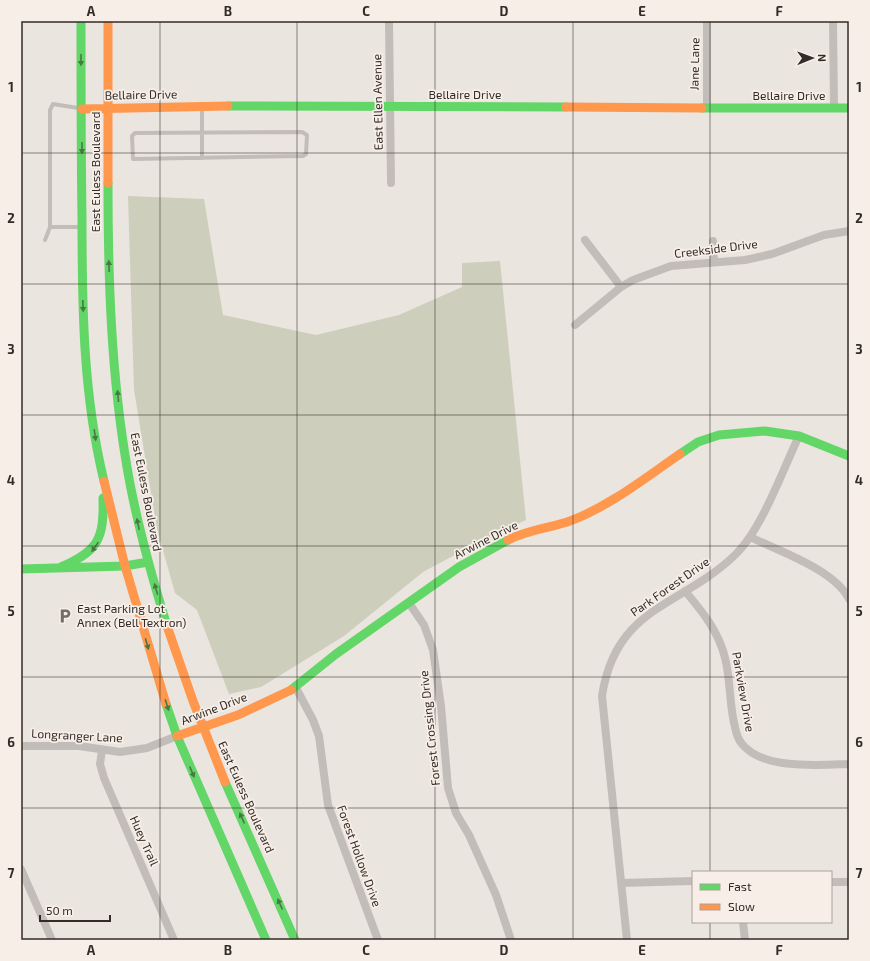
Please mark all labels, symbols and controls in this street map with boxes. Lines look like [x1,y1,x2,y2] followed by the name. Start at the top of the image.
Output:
[87,3,96,19] text: A
[224,3,232,19] text: B
[362,3,370,19] text: C
[500,3,509,19] text: D
[638,3,646,19] text: E
[775,3,783,19] text: F
[687,37,701,91] street label: Jane Lane
[792,38,832,78] north arrow
[78,54,84,67] one-way arrow
[369,54,385,150] street label: East Ellen Avenue
[816,54,829,62] text: N
[8,79,14,95] text: 1
[856,79,862,95] text: 1
[104,86,178,102] street label: Bellaire Drive
[429,87,501,101] street label: Bellaire Drive
[753,88,825,102] street label: Bellaire Drive
[88,112,102,232] street label: East Euless Boulevard
[79,142,85,155] one-way arrow
[7,210,15,226] text: 2
[855,210,863,226] text: 2
[673,236,758,260] street label: Creekside Drive
[106,259,112,272] one-way arrow
[79,300,86,312] one-way arrow
[7,341,15,357] text: 3
[855,341,863,357] text: 3
[114,390,121,402] one-way arrow
[92,429,98,441] one-way arrow
[129,431,165,552] street label: East Euless Boulevard
[7,472,15,488] text: 4
[855,472,863,488] text: 4
[451,517,520,561] street label: Arwine Drive
[135,518,141,530] one-way arrow
[91,542,99,552] one-way arrow
[627,554,712,619] street label: Park Forest Drive
[153,583,159,595] one-way arrow
[77,601,186,629] place label: East Parking Lot Annex (Bell Textron)
[7,603,15,619] text: 5
[855,603,863,619] text: 5
[56,607,74,625] parking icon: East Parking Lot Annex (Bell Textron)
[144,638,150,650] one-way arrow
[730,651,758,733] street label: Parkview Drive
[416,670,442,786] street label: Forest Crossing Drive
[179,689,249,727] street label: Arwine Drive
[164,699,170,711] one-way arrow
[31,726,123,744] street label: Longranger Lane
[7,734,15,750] text: 6
[855,734,863,750] text: 6
[216,739,278,855] street label: East Euless Boulevard
[190,766,196,778] one-way arrow
[335,803,385,908] street label: Forest Hollow Drive
[128,813,162,868] street label: Huey Trail
[239,813,245,824] one-way arrow
[8,865,15,881] text: 7
[856,865,863,881] text: 7
[692,871,832,923] legend
[728,879,752,893] text: Fast
[40,897,110,923] scale bar
[277,899,283,910] one-way arrow
[728,899,755,913] text: Slow
[46,903,73,917] text: 50 m
[87,942,96,958] text: A
[224,942,232,958] text: B
[362,942,370,958] text: C
[500,942,509,958] text: D
[638,942,646,958] text: E
[775,942,783,958] text: F

